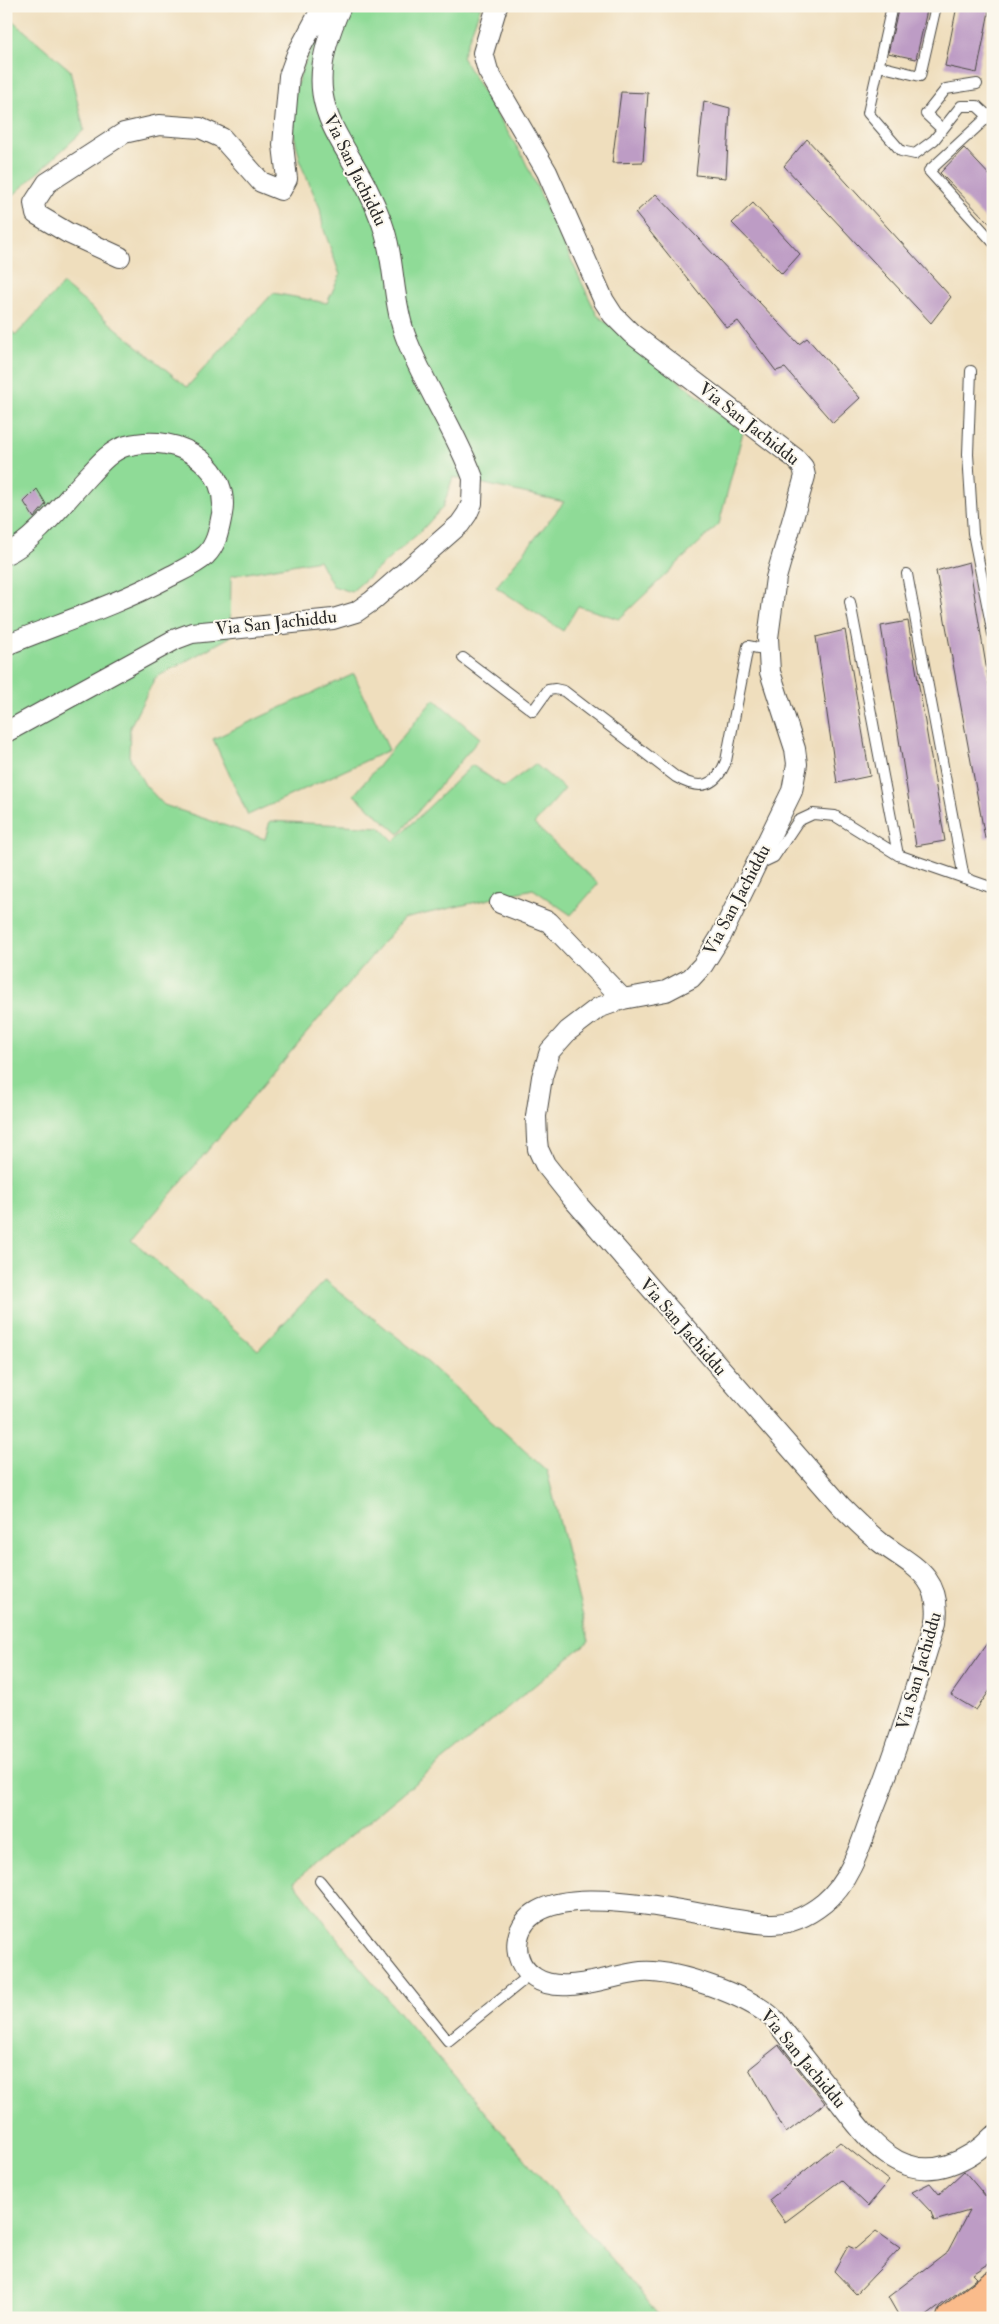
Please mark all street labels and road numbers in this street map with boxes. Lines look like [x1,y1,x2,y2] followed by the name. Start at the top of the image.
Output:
[318,110,392,230] street label: Via San Jachiddu
[694,377,804,471] street label: Via San Jachiddu
[214,605,338,641] street label: Via San Jachiddu
[698,841,776,959] street label: Via San Jachiddu
[634,1273,732,1381] street label: Via San Jachiddu
[891,1609,947,1733] street label: Via San Jachiddu
[755,2005,851,2113] street label: Via San Jachiddu

